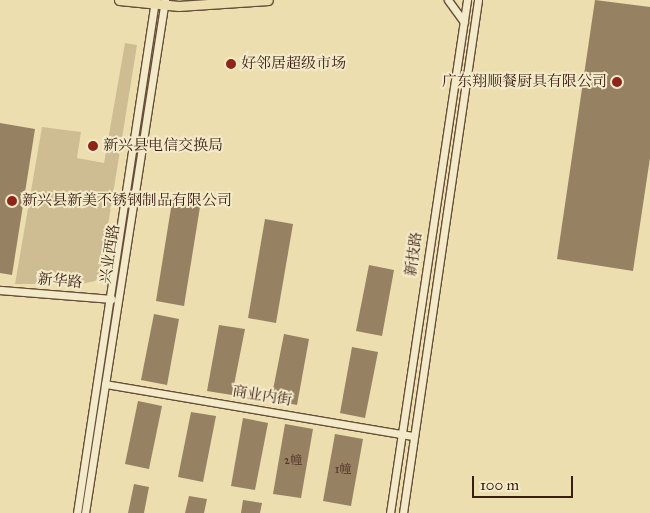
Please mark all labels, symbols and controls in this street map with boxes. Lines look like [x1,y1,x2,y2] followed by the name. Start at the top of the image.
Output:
[241,55,346,73] place label: 好邻居超级市场
[225,58,237,70] marker: 好邻居超级市场
[442,73,607,91] place label: 广东翔顺餐厨具有限公司
[611,76,623,88] marker: 广东翔顺餐厨具有限公司
[103,137,223,155] place label: 新兴县电信交换局
[87,140,99,152] marker: 新兴县电信交换局
[22,192,232,210] place label: 新兴县新美不锈钢制品有限公司
[6,195,18,207] marker: 新兴县新美不锈钢制品有限公司
[96,223,124,285] street label: 兴业西路
[402,230,426,278] street label: 新技路
[37,270,83,292] street label: 新华路
[231,382,293,410] street label: 商业内街
[284,454,302,468] house number: 2幢
[335,463,351,477] house number: 1幢
[475,466,576,498] scale bar
[480,476,519,494] text: 100 m

